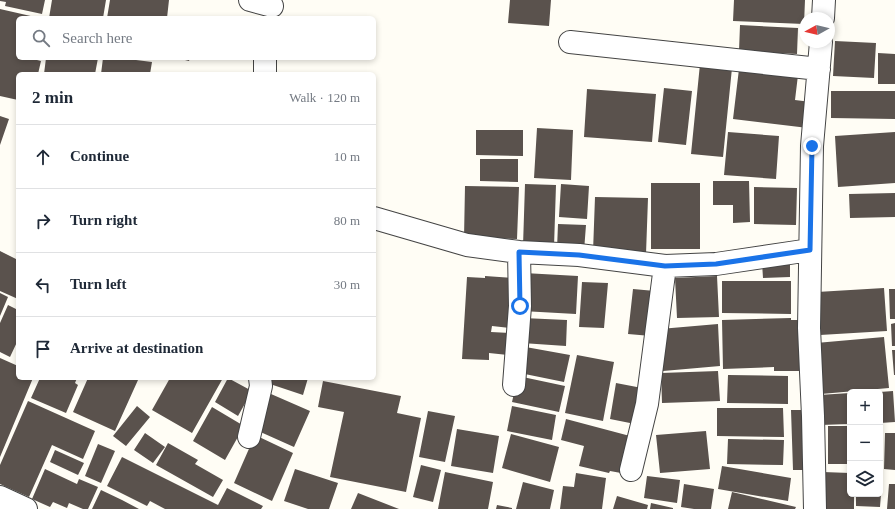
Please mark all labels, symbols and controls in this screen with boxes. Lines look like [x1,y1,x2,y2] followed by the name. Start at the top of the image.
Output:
[799,12,835,48] north arrow
[16,16,376,60] search box
[30,27,52,49] icon: search
[62,30,132,46] text: Search here
[32,88,73,107] text: 2 min
[289,90,360,105] text: Walk · 120 m
[803,137,821,155] route end
[32,146,54,168] icon: ahead
[70,148,129,164] text: Continue
[334,149,360,164] text: 10 m
[32,210,54,232] icon: right
[70,212,137,228] text: Turn right
[334,213,360,228] text: 80 m
[32,274,54,296] icon: left
[70,276,127,292] text: Turn left
[334,277,360,292] text: 30 m
[511,297,529,315] route start
[32,338,54,360] icon: arrive
[70,340,203,356] text: Arrive at destination
[847,389,883,497] map controls
[847,389,883,425] button: +
[847,425,883,461] button: −
[847,461,883,497] button: layers

